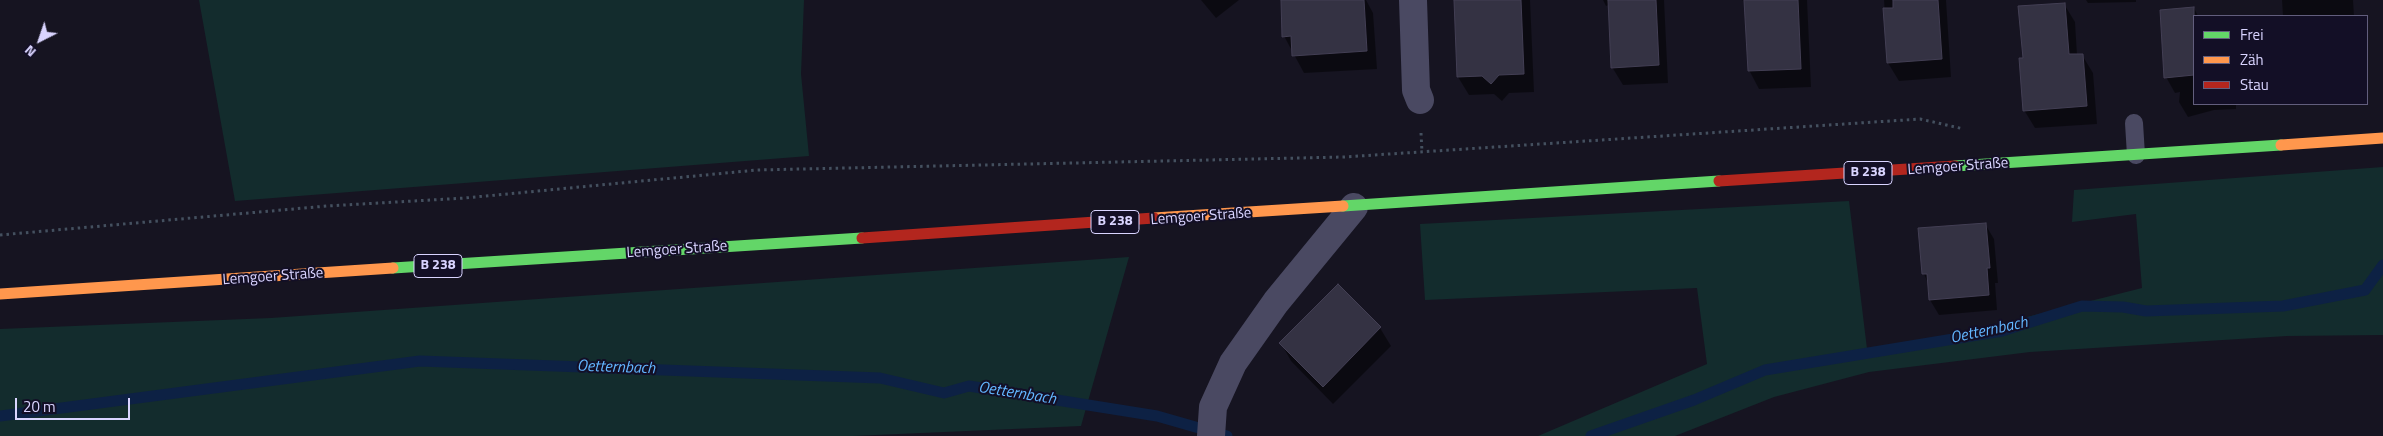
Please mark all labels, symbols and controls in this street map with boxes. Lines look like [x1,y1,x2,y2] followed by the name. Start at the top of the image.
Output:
[15,15,65,65] north arrow
[2193,15,2368,105] legend
[2240,23,2263,46] text: Frei
[19,41,40,63] text: N
[2240,48,2264,71] text: Zäh
[2240,73,2269,96] text: Stau
[1907,154,2009,180] street label: Lemgoer Straße
[1844,162,1892,184] road number: B 238
[1150,204,1252,230] street label: Lemgoer Straße
[1091,210,1139,233] road number: B 238
[626,237,728,263] street label: Lemgoer Straße
[414,255,462,278] road number: B 238
[222,264,324,290] street label: Lemgoer Straße
[1949,313,2029,349] water label: Oetternbach
[576,357,656,379] water label: Oetternbach
[977,378,1057,410] water label: Oetternbach
[18,388,132,420] scale bar
[23,395,56,418] text: 20 m

